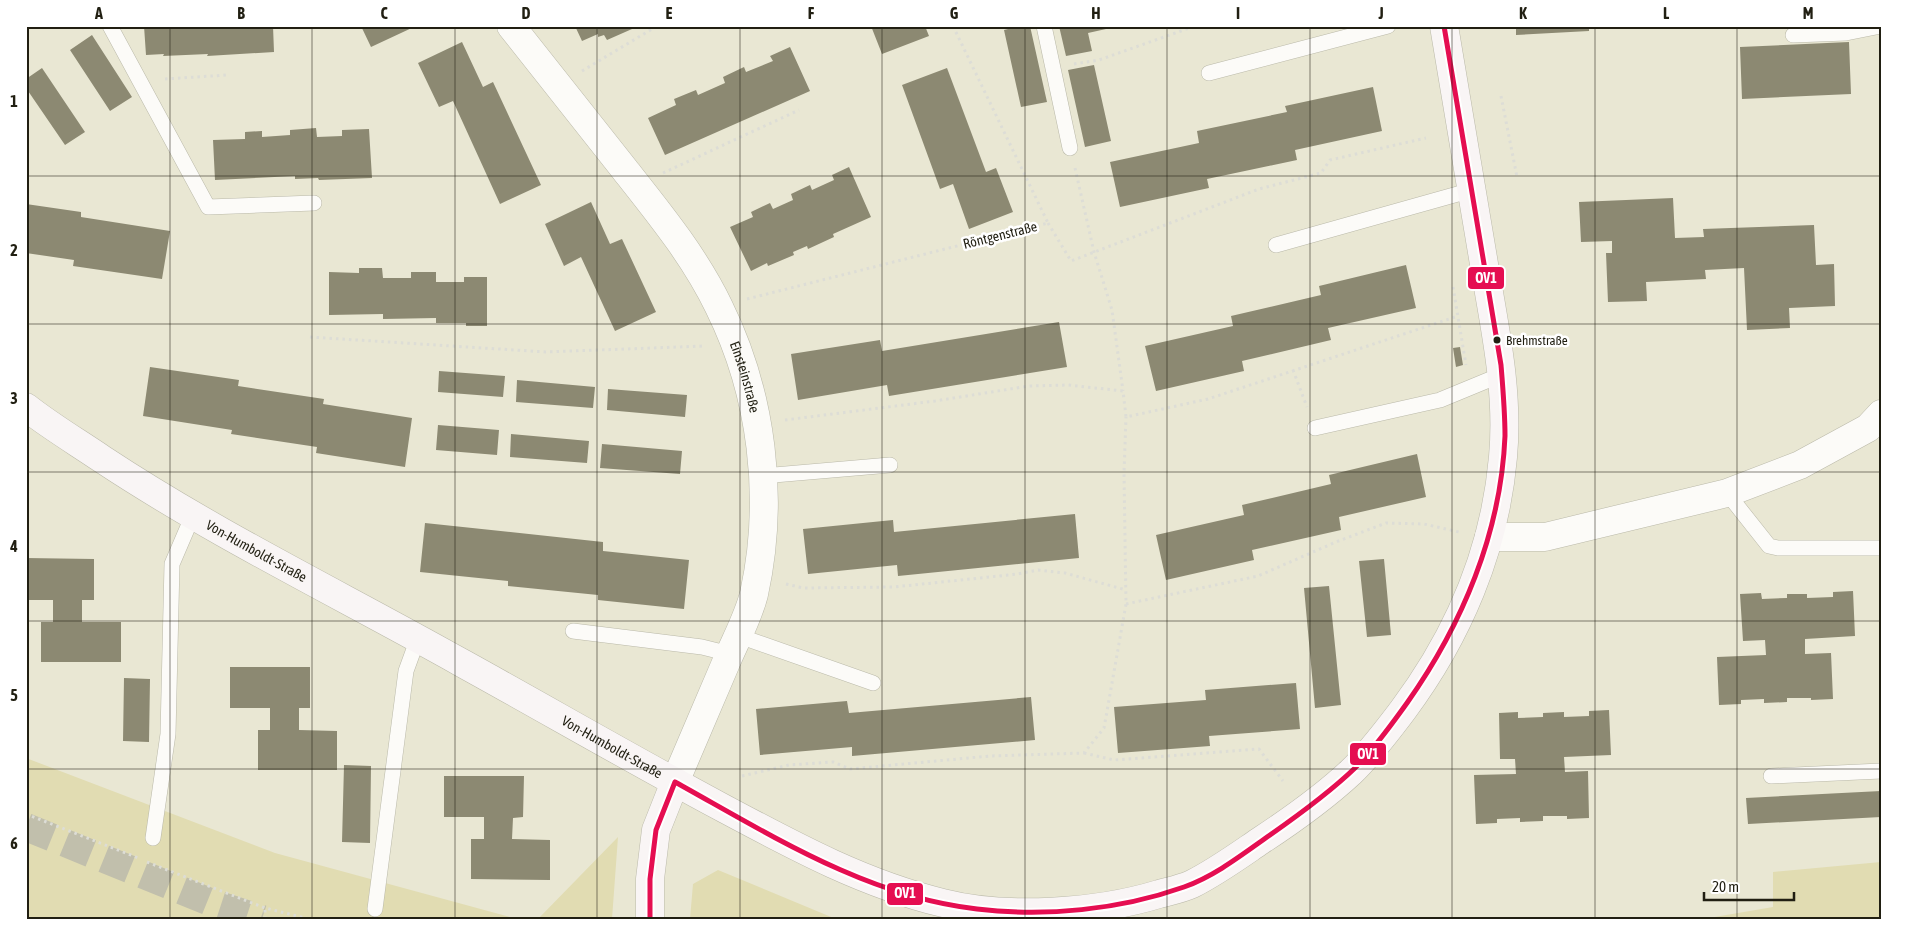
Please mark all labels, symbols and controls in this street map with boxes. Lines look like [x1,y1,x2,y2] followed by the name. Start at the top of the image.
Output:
[94,4,103,22] text: A
[237,4,245,22] text: B
[380,4,388,22] text: C
[522,4,531,22] text: D
[666,4,673,22] text: E
[808,4,815,22] text: F
[950,4,959,22] text: G
[1091,4,1101,22] text: H
[1236,4,1240,22] text: I
[1377,4,1384,22] text: J
[1519,4,1527,22] text: K
[1663,4,1670,22] text: L
[1803,4,1813,22] text: M
[10,92,18,110] text: 1
[961,218,1039,252] street label: Röntgenstraße
[10,241,18,259] text: 2
[1467,266,1505,290] line badge: OV1
[1475,270,1497,286] text: OV1
[1506,333,1568,348] place label: Brehmstraße
[1492,335,1502,345] marker: Brehmstraße
[727,339,763,414] street label: Einsteinstraße
[10,389,18,407] text: 3
[203,517,310,585] street label: Von-Humboldt-Straße
[9,537,18,555] text: 4
[10,686,18,704] text: 5
[559,712,665,781] street label: Von-Humboldt-Straße
[1349,742,1387,766] line badge: OV1
[1357,746,1379,762] text: OV1
[10,834,18,852] text: 6
[1704,870,1794,902] scale bar
[1712,878,1739,895] text: 20 m
[886,882,924,906] line badge: OV1
[894,885,916,901] text: OV1

